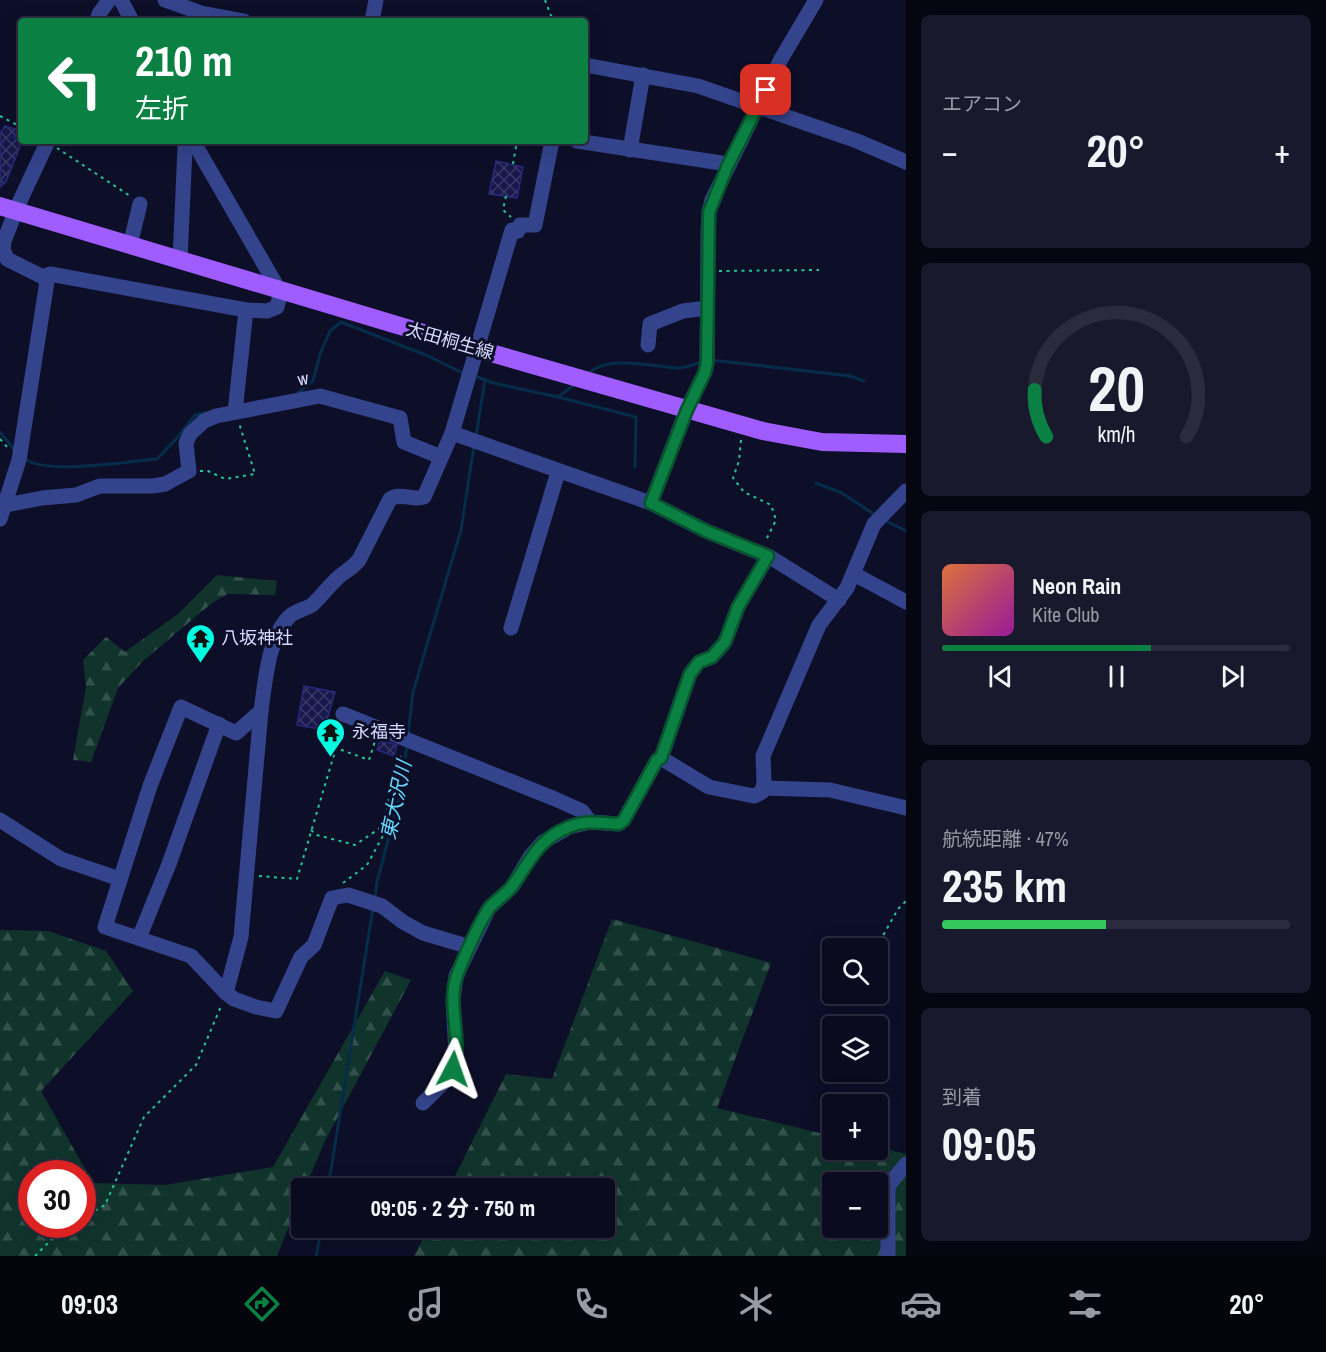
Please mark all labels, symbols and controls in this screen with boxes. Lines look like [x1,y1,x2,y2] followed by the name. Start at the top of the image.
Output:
[135,33,233,89] text: 210 m
[36,42,114,120] icon: left
[740,64,791,115] pin
[749,73,782,106] icon: arrive
[135,90,189,126] text: 左折
[942,90,1022,117] text: エアコン
[1086,120,1146,181] text: 20°
[942,129,958,173] text: −
[1274,129,1290,173] text: +
[403,316,497,365] street label: 太田桐生線
[1088,346,1144,430] text: 20
[295,365,311,392] street label: w
[1097,420,1135,449] text: km/h
[1032,571,1121,601] text: Neon Rain
[1032,601,1099,628] text: Kite Club
[184,622,216,664] temple icon: 八坂神社
[221,625,293,650] place label: 八坂神社
[984,660,1017,693] icon: previous
[1100,660,1133,693] icon: pause
[1216,660,1249,693] icon: next
[315,716,347,758] temple icon: 永福寺
[352,719,406,744] place label: 永福寺
[374,756,417,842] water label: 東大沢川
[942,825,1069,852] text: 航続距離 · 47%
[942,855,1067,916] text: 235 km
[822,938,888,1238] map controls
[822,938,888,1004] button: search
[822,1016,888,1082] button: layers
[421,1037,485,1101] position arrow
[942,1083,982,1110] text: 到着
[822,1094,888,1160] button: +
[942,1113,1036,1174] text: 09:05
[18,1160,96,1238] speed limit sign: 30
[822,1172,888,1238] button: −
[371,1193,535,1223] text: 09:05 · 2 分 · 750 m
[241,1283,283,1325] icon: directions
[405,1283,447,1325] icon: music
[570,1283,612,1325] icon: phone
[735,1283,777,1325] icon: climate
[900,1283,942,1325] icon: car
[1064,1283,1106,1325] icon: filters
[61,1286,118,1322] text: 09:03
[1229,1286,1265,1322] text: 20°

